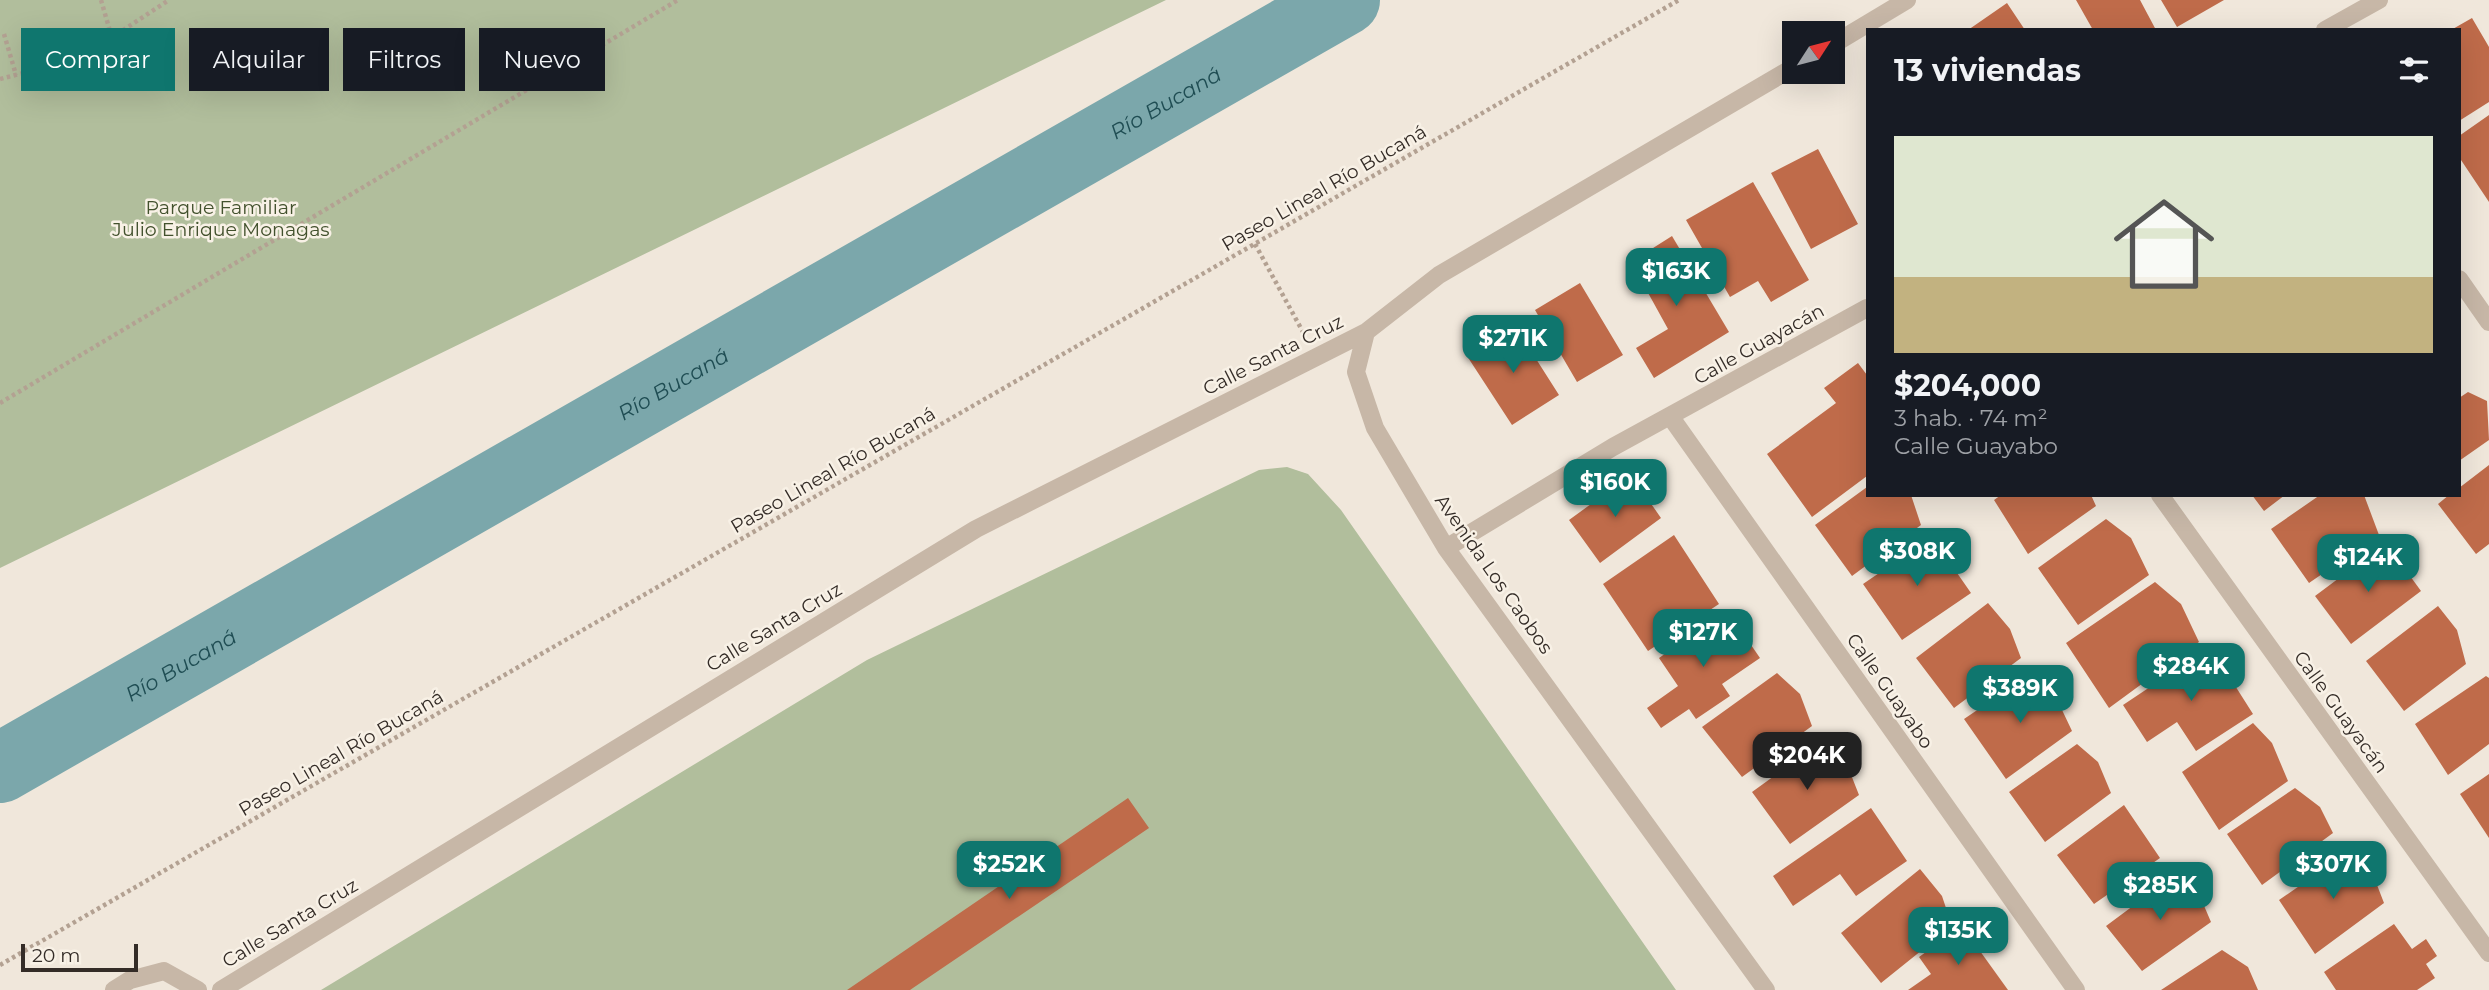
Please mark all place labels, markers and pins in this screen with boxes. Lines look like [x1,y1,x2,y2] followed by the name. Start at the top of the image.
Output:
[1627,248,1725,308] pin: $163K
[1464,316,1562,375] pin: $271K
[1566,460,1664,519] pin: $160K
[1868,528,1966,588] pin: $308K
[2319,534,2417,594] pin: $124K
[1654,610,1752,669] pin: $127K
[2142,644,2240,703] pin: $284K
[1971,666,2069,725] pin: $389K
[1758,732,1856,792] pin: $204K
[960,842,1058,901] pin: $252K
[2284,842,2382,901] pin: $307K
[2111,862,2209,922] pin: $285K
[1909,908,2007,967] pin: $135K

